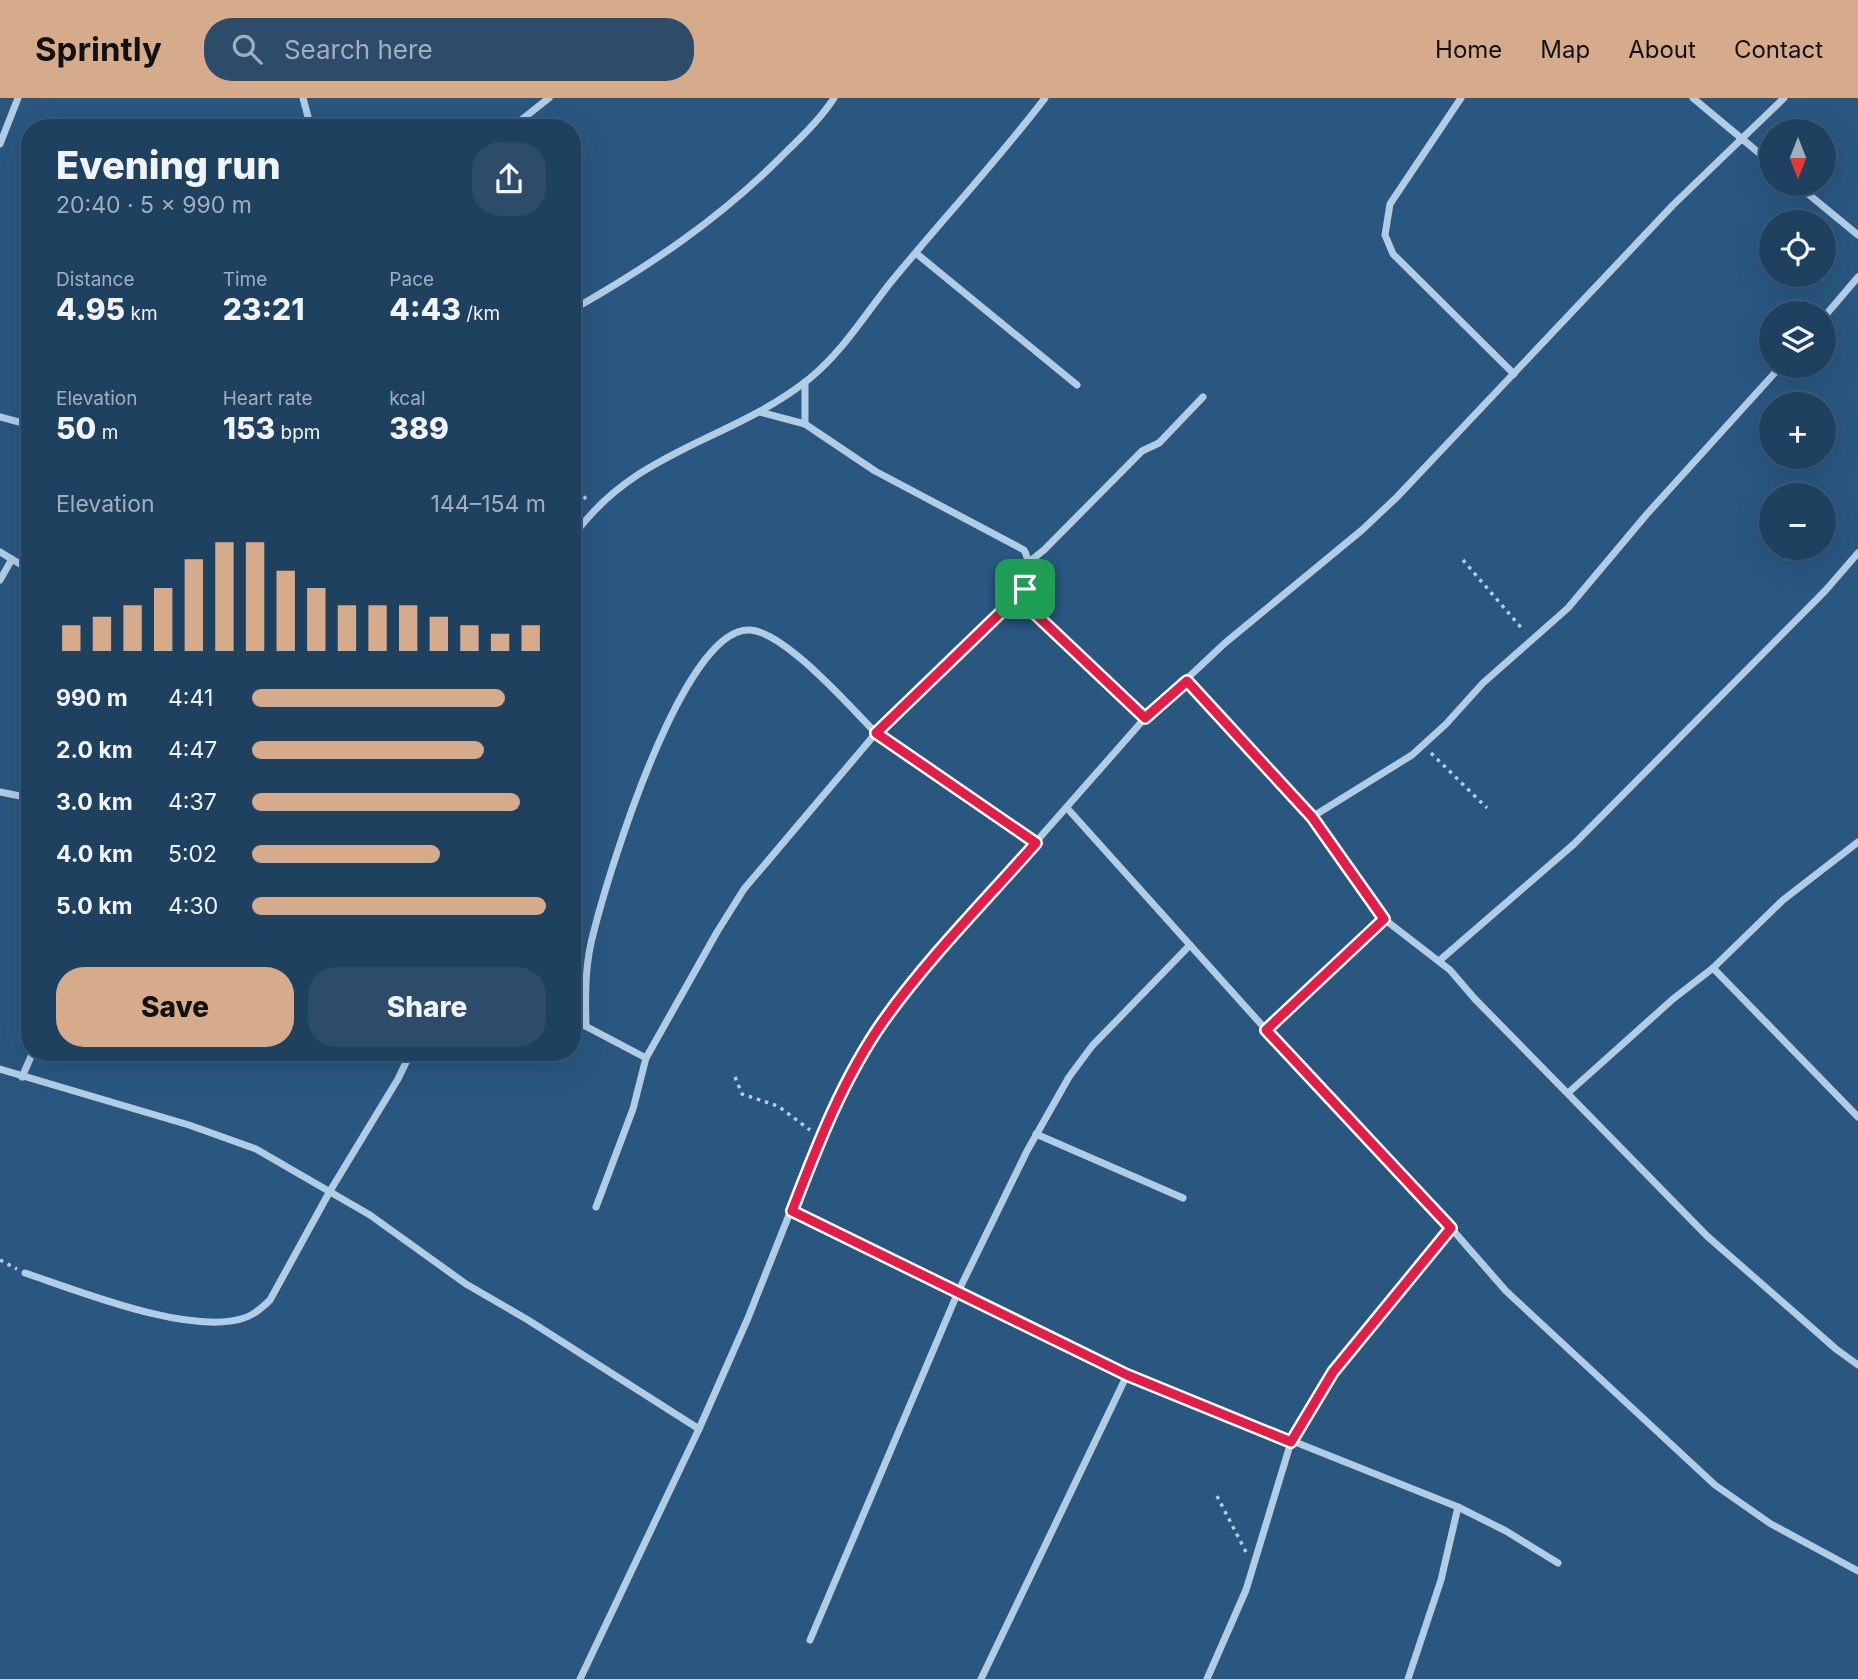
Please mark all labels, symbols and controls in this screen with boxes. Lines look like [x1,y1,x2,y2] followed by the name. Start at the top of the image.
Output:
[204,18,694,81] search box
[35,29,162,69] text: Sprintly
[228,30,266,68] icon: search
[284,34,433,65] text: Search here
[1435,35,1502,64] text: Home
[1540,35,1590,64] text: Map
[1628,35,1696,64] text: About
[1734,35,1823,64] text: Contact
[1759,119,1836,196] north arrow
[1759,119,1836,560] map controls
[56,142,281,188] text: Evening run
[472,142,546,216] button: share
[56,191,252,219] text: 20:40 · 5 × 990 m
[1759,210,1836,287] button: locate
[56,268,134,291] text: Distance
[223,268,267,291] text: Time
[389,268,434,291] text: Pace
[56,291,125,327] text: 4.95
[223,291,304,327] text: 23:21
[389,291,461,327] text: 4:43
[1759,301,1836,378] button: layers
[125,302,158,325] text: km
[461,302,500,325] text: /km
[56,387,137,410] text: Elevation
[223,387,313,410] text: Heart rate
[389,387,426,410] text: kcal
[1759,392,1836,469] button: +
[56,410,96,446] text: 50
[223,410,275,446] text: 153
[389,410,449,446] text: 389
[96,421,118,444] text: m
[275,421,320,444] text: bpm
[1759,483,1836,560] button: −
[56,490,155,518] text: Elevation
[431,490,546,518] text: 144–154 m
[995,559,1055,619] pin
[1006,570,1044,608] icon: arrive
[56,684,128,712] text: 990 m
[168,684,213,712] text: 4:41
[56,736,133,764] text: 2.0 km
[168,736,217,764] text: 4:47
[56,788,133,816] text: 3.0 km
[168,788,217,816] text: 4:37
[56,840,133,868] text: 4.0 km
[168,840,217,868] text: 5:02
[56,892,132,920] text: 5.0 km
[168,892,218,920] text: 4:30
[56,967,294,1047] button: Save
[308,967,546,1047] button: Share

